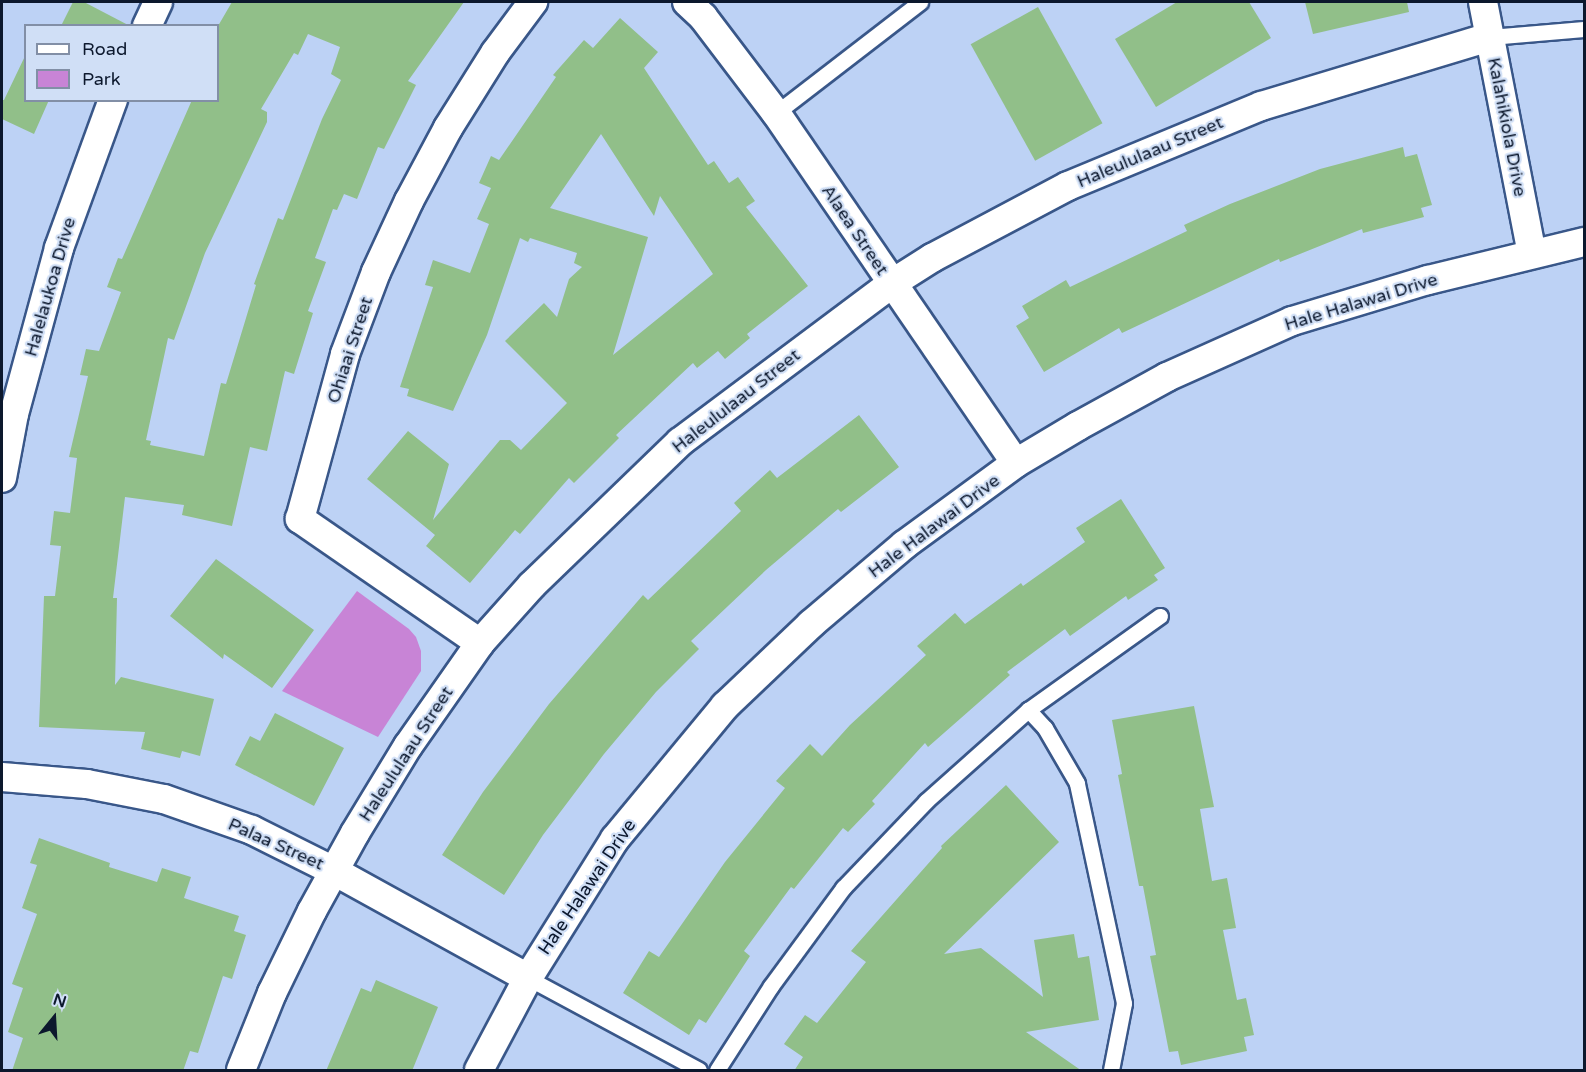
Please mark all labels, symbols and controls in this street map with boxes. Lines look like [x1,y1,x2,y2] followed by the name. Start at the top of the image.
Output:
[24,24,219,102] legend
[82,38,127,60] text: Road
[1483,56,1531,198] street label: Kalahikiola Drive
[82,68,120,90] text: Park
[1074,111,1226,193] street label: Haleululaau Street
[817,181,893,279] street label: Alaea Street
[20,215,80,359] street label: Halelaukoa Drive
[1282,268,1440,336] street label: Hale Halawai Drive
[323,294,377,406] street label: Ohiaai Street
[668,344,804,458] street label: Haleululaau Street
[864,470,1004,582] street label: Hale Halawai Drive
[354,682,458,826] street label: Haleululaau Street
[225,813,327,875] street label: Palaa Street
[534,815,640,959] street label: Hale Halawai Drive
[24,988,84,1048] north arrow
[50,989,69,1012] text: N

